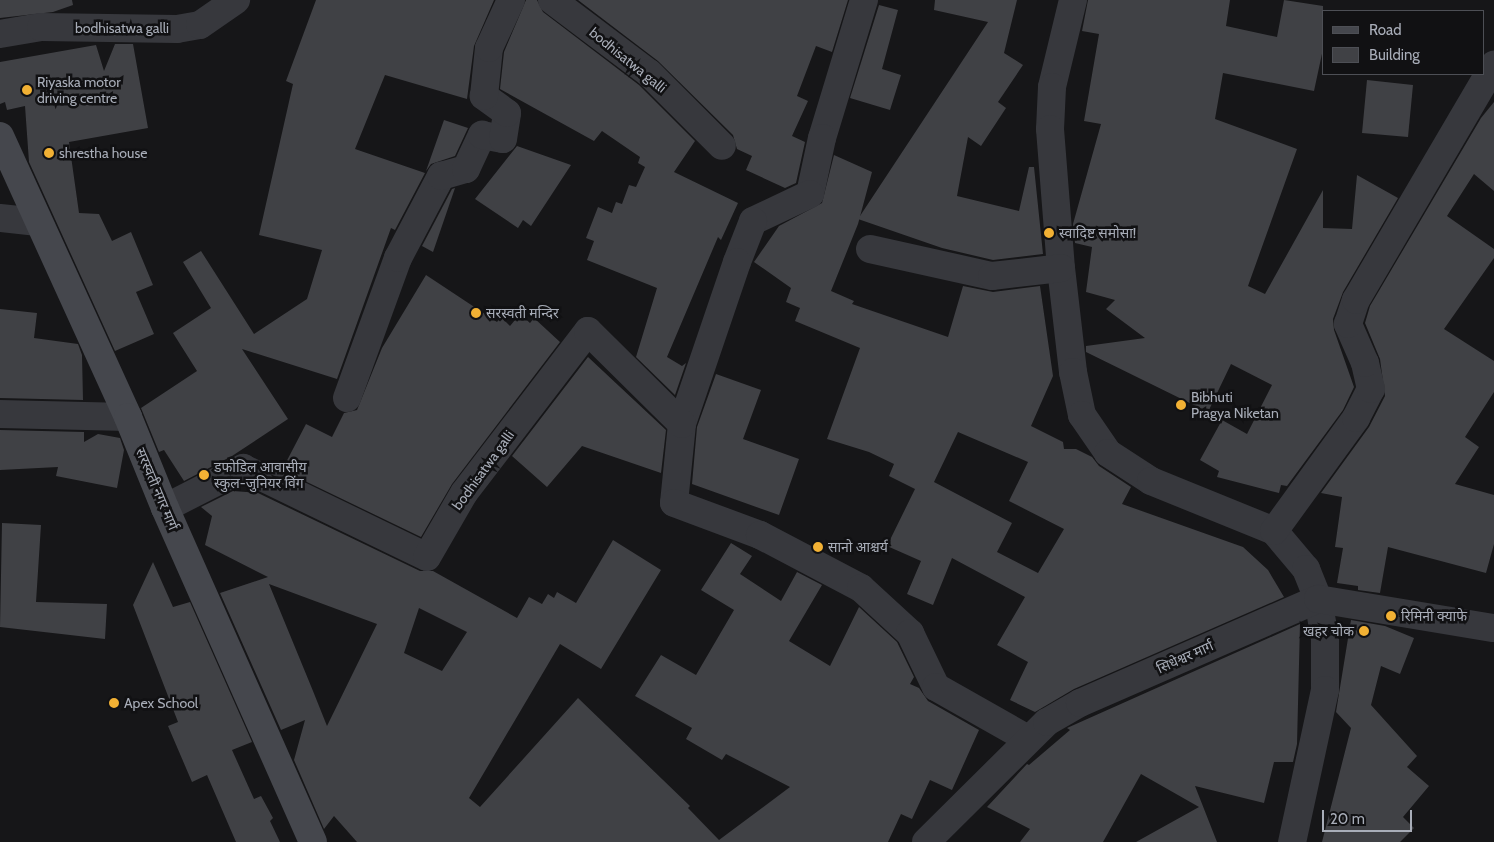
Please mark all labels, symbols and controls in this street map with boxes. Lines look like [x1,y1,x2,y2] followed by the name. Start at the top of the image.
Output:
[1322,10,1484,75] legend
[75,20,169,36] street label: bodhisatwa galli
[1369,21,1402,39] text: Road
[586,24,670,96] street label: bodhisatwa galli
[1369,46,1420,64] text: Building
[37,74,121,106] place label: Riyaska motor driving centre
[21,84,33,96] marker: Riyaska motor driving centre
[59,145,147,161] place label: shrestha house
[43,147,55,159] marker: shrestha house
[1059,225,1136,241] place label: स्वादिष्ट समोसा!
[1043,227,1055,239] marker: स्वादिष्ट समोसा!
[486,305,559,321] place label: सरस्वती मन्दिर
[470,307,482,319] marker: सरस्वती मन्दिर
[1191,389,1279,422] place label: Bibhuti Pragya Niketan
[1175,399,1187,411] marker: Bibhuti Pragya Niketan
[449,427,517,513] street label: bodhisatwa galli
[132,445,182,533] street label: सरस्वती नगर मार्ग
[214,459,307,492] place label: डफोडिल आवासीय स्कुल-जुनियर विंग
[198,469,210,481] marker: डफोडिल आवासीय स्कुल-जुनियर विंग
[828,539,888,555] place label: सानो आश्चर्य
[812,541,824,553] marker: सानो आश्चर्य
[1401,608,1467,624] place label: रिमिनी क्याफे
[1385,610,1397,622] marker: रिमिनी क्याफे
[1303,623,1354,639] place label: खहर चोक
[1358,625,1370,637] marker: खहर चोक
[1154,637,1216,677] street label: सिधेश्वर मार्ग
[124,695,198,711] place label: Apex School
[108,697,120,709] marker: Apex School
[1324,800,1414,832] scale bar
[1330,810,1365,828] text: 20 m

